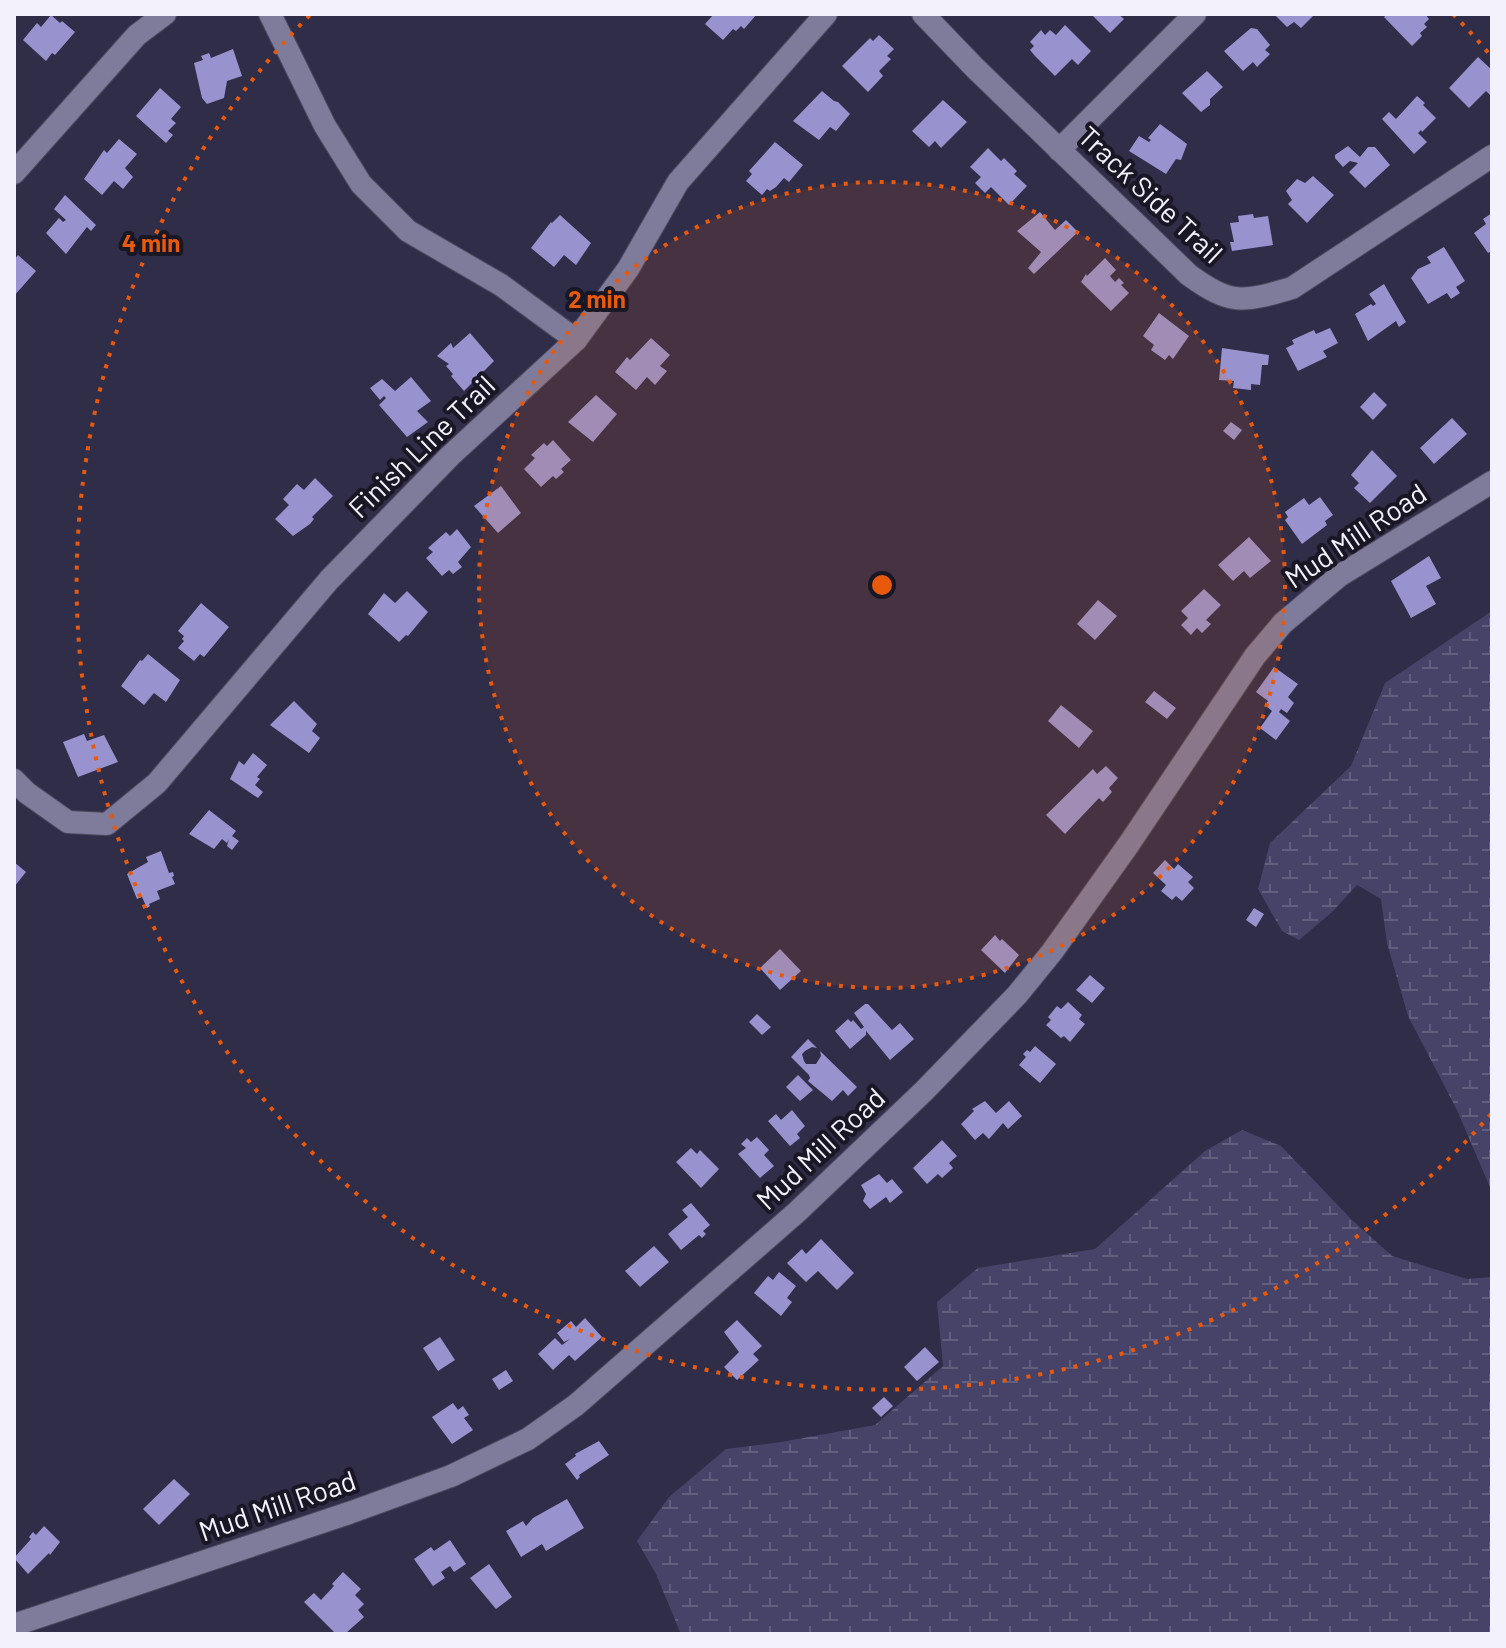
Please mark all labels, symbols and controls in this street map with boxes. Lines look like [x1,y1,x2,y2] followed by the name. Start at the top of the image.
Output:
[1072,119,1230,269] street label: Track Side Trail
[122,228,180,257] text: 4 min
[568,284,626,313] text: 2 min
[341,368,501,524] street label: Finish Line Trail
[1278,475,1432,595] street label: Mud Mill Road
[868,571,896,599] centre of rings
[749,1080,891,1216] street label: Mud Mill Road
[194,1462,360,1548] street label: Mud Mill Road

